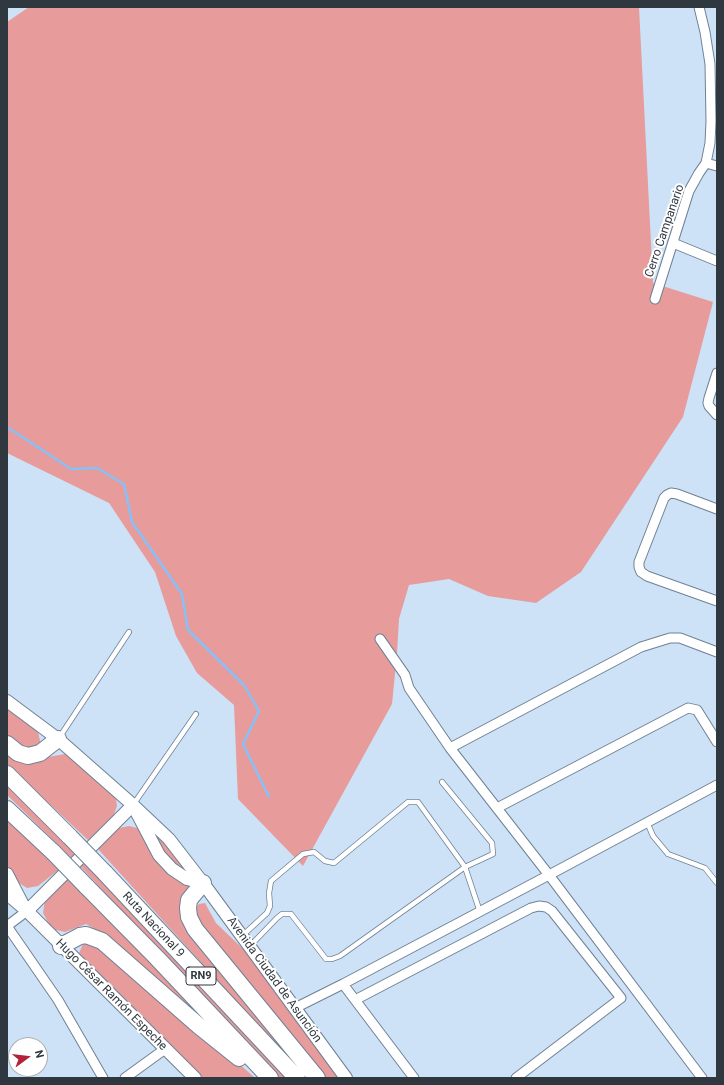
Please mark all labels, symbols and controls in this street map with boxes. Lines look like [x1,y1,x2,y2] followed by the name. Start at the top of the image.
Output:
[642,183,688,279] street label: Cerro Campanario
[119,889,187,961] street label: Ruta Nacional 9
[224,914,324,1046] street label: Avenida Ciudad de Asunción
[52,936,170,1054] street label: Hugo César Ramón Espeche
[186,967,216,985] road number: RN9
[8,1037,48,1077] north arrow
[32,1049,46,1059] text: N

